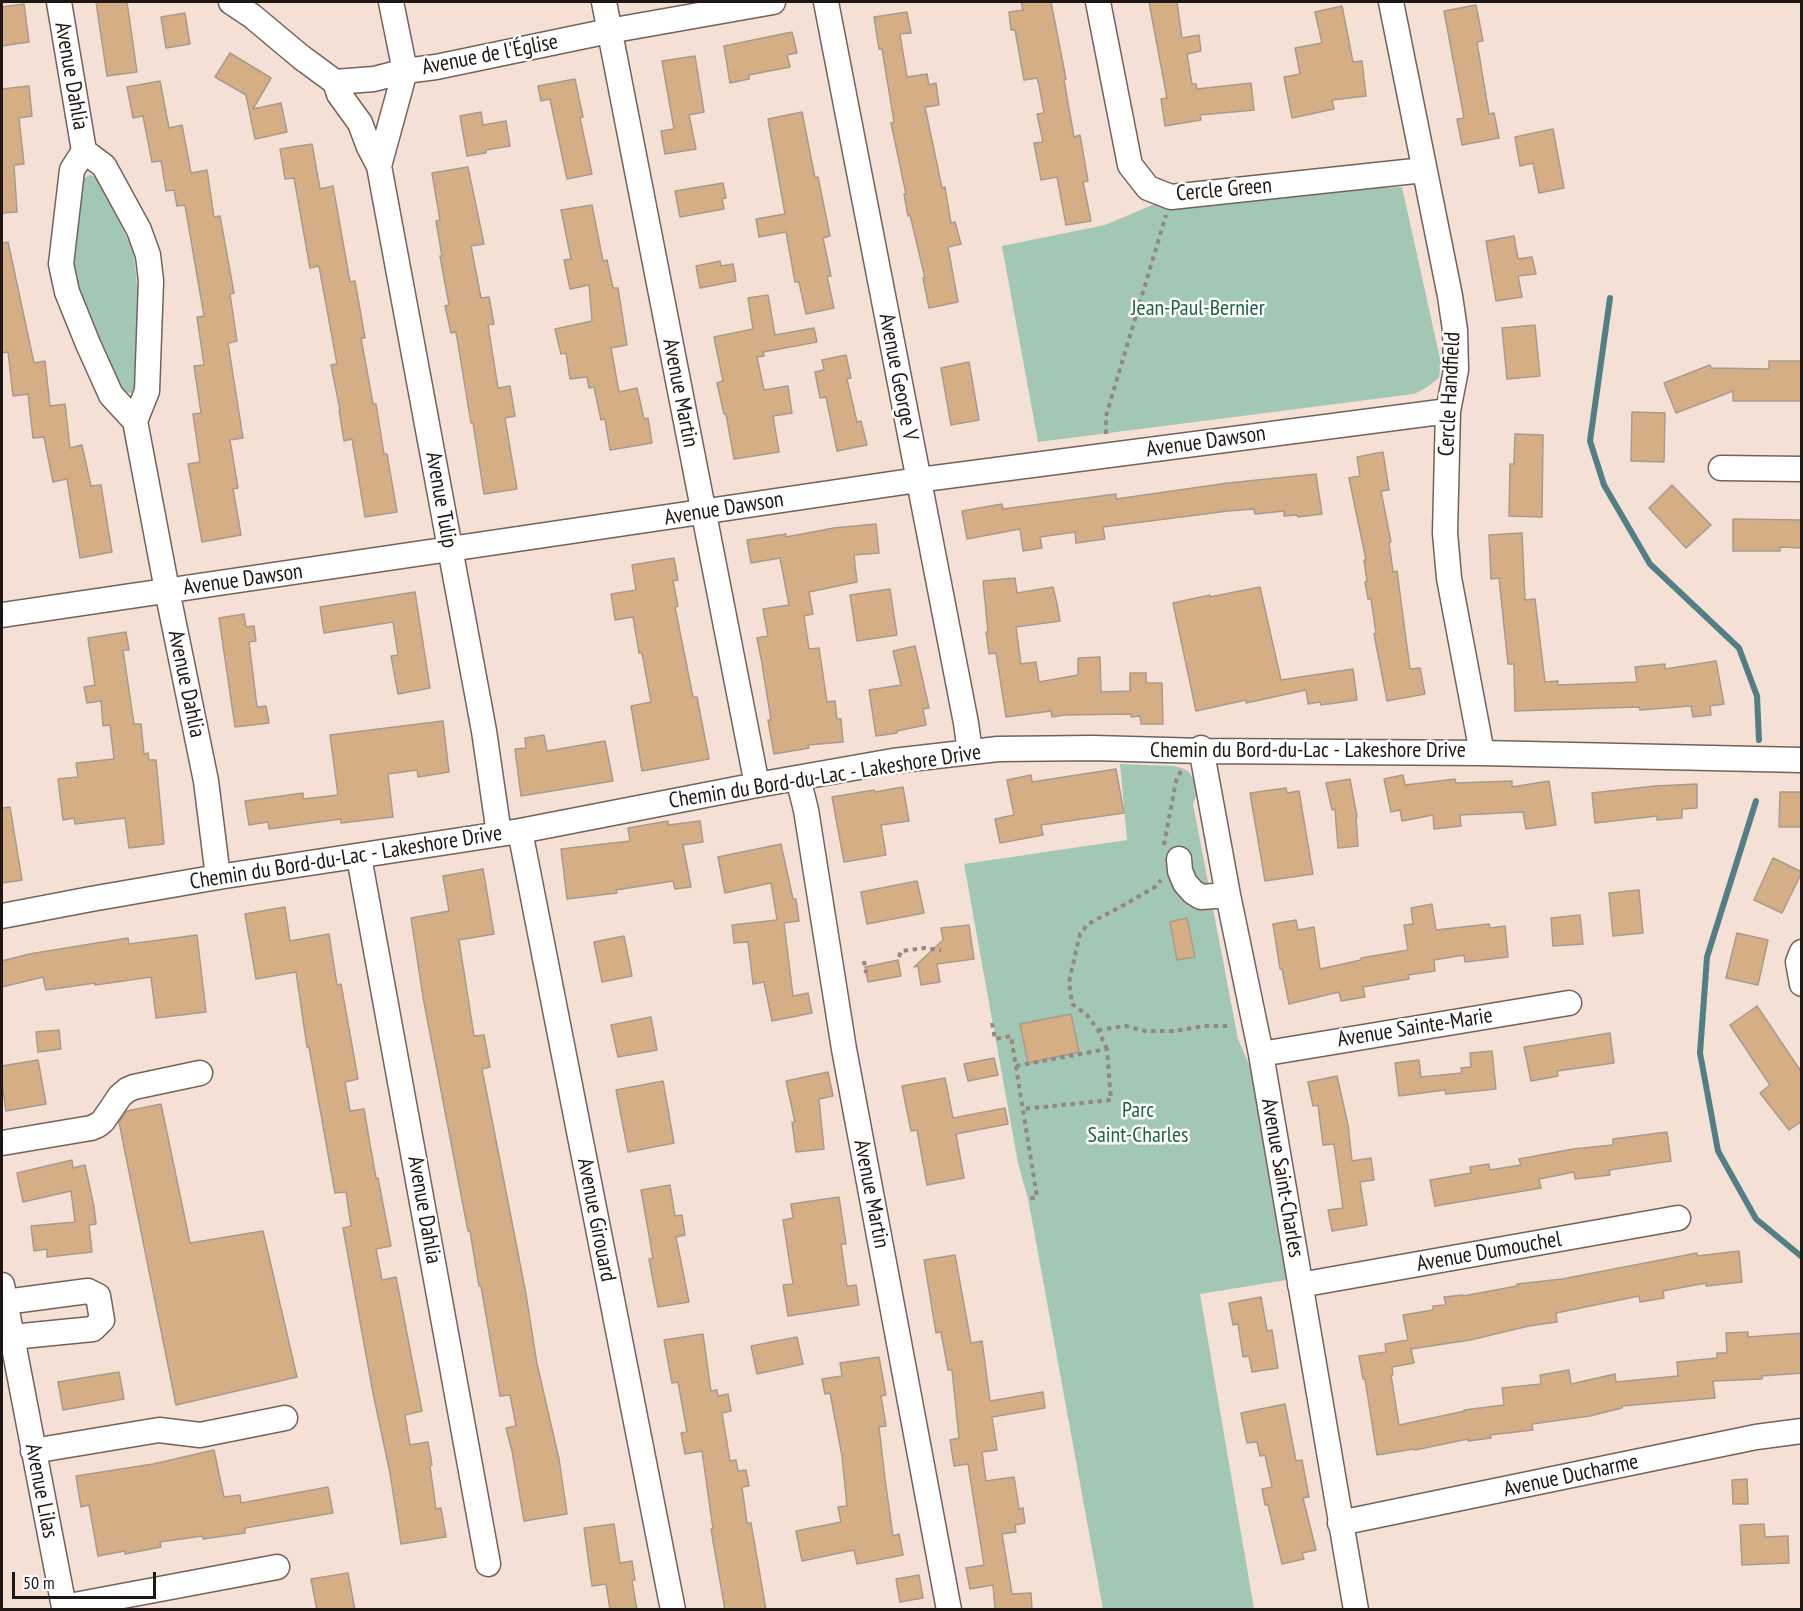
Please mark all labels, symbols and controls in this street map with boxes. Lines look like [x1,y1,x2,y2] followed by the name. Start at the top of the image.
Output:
[49,20,93,132] street label: Avenue Dahlia
[420,29,560,81] street label: Avenue de l'Église
[1175,173,1273,207] street label: Cercle Green
[1131,296,1265,322] park label: Jean-Paul-Bernier
[873,311,923,443] street label: Avenue George V
[1434,331,1466,457] street label: Cercle Handfield
[657,336,703,450] street label: Avenue Martin
[1145,421,1267,463] street label: Avenue Dawson
[420,450,462,550] street label: Avenue Tulip
[663,487,785,531] street label: Avenue Dawson
[182,559,304,601] street label: Avenue Dawson
[162,628,210,740] street label: Avenue Dahlia
[1150,738,1466,764] street label: Chemin du Bord-du-Lac - Lakeshore Drive
[667,739,983,815] street label: Chemin du Bord-du-Lac - Lakeshore Drive
[188,820,504,896] street label: Chemin du Bord-du-Lac - Lakeshore Drive
[1335,1003,1495,1053] street label: Avenue Sainte-Marie
[1255,1096,1309,1260] street label: Avenue Saint-Charles
[1088,1098,1188,1150] park label: Parc Saint-Charles
[848,1137,894,1251] street label: Avenue Martin
[402,1154,446,1266] street label: Avenue Dahlia
[571,1156,621,1284] street label: Avenue Girouard
[1415,1226,1563,1278] street label: Avenue Dumouchel
[19,1442,63,1540] street label: Avenue Lilas
[1501,1449,1641,1503] street label: Avenue Ducharme
[15,1560,159,1598] scale bar
[23,1571,55,1594] text: 50 m

